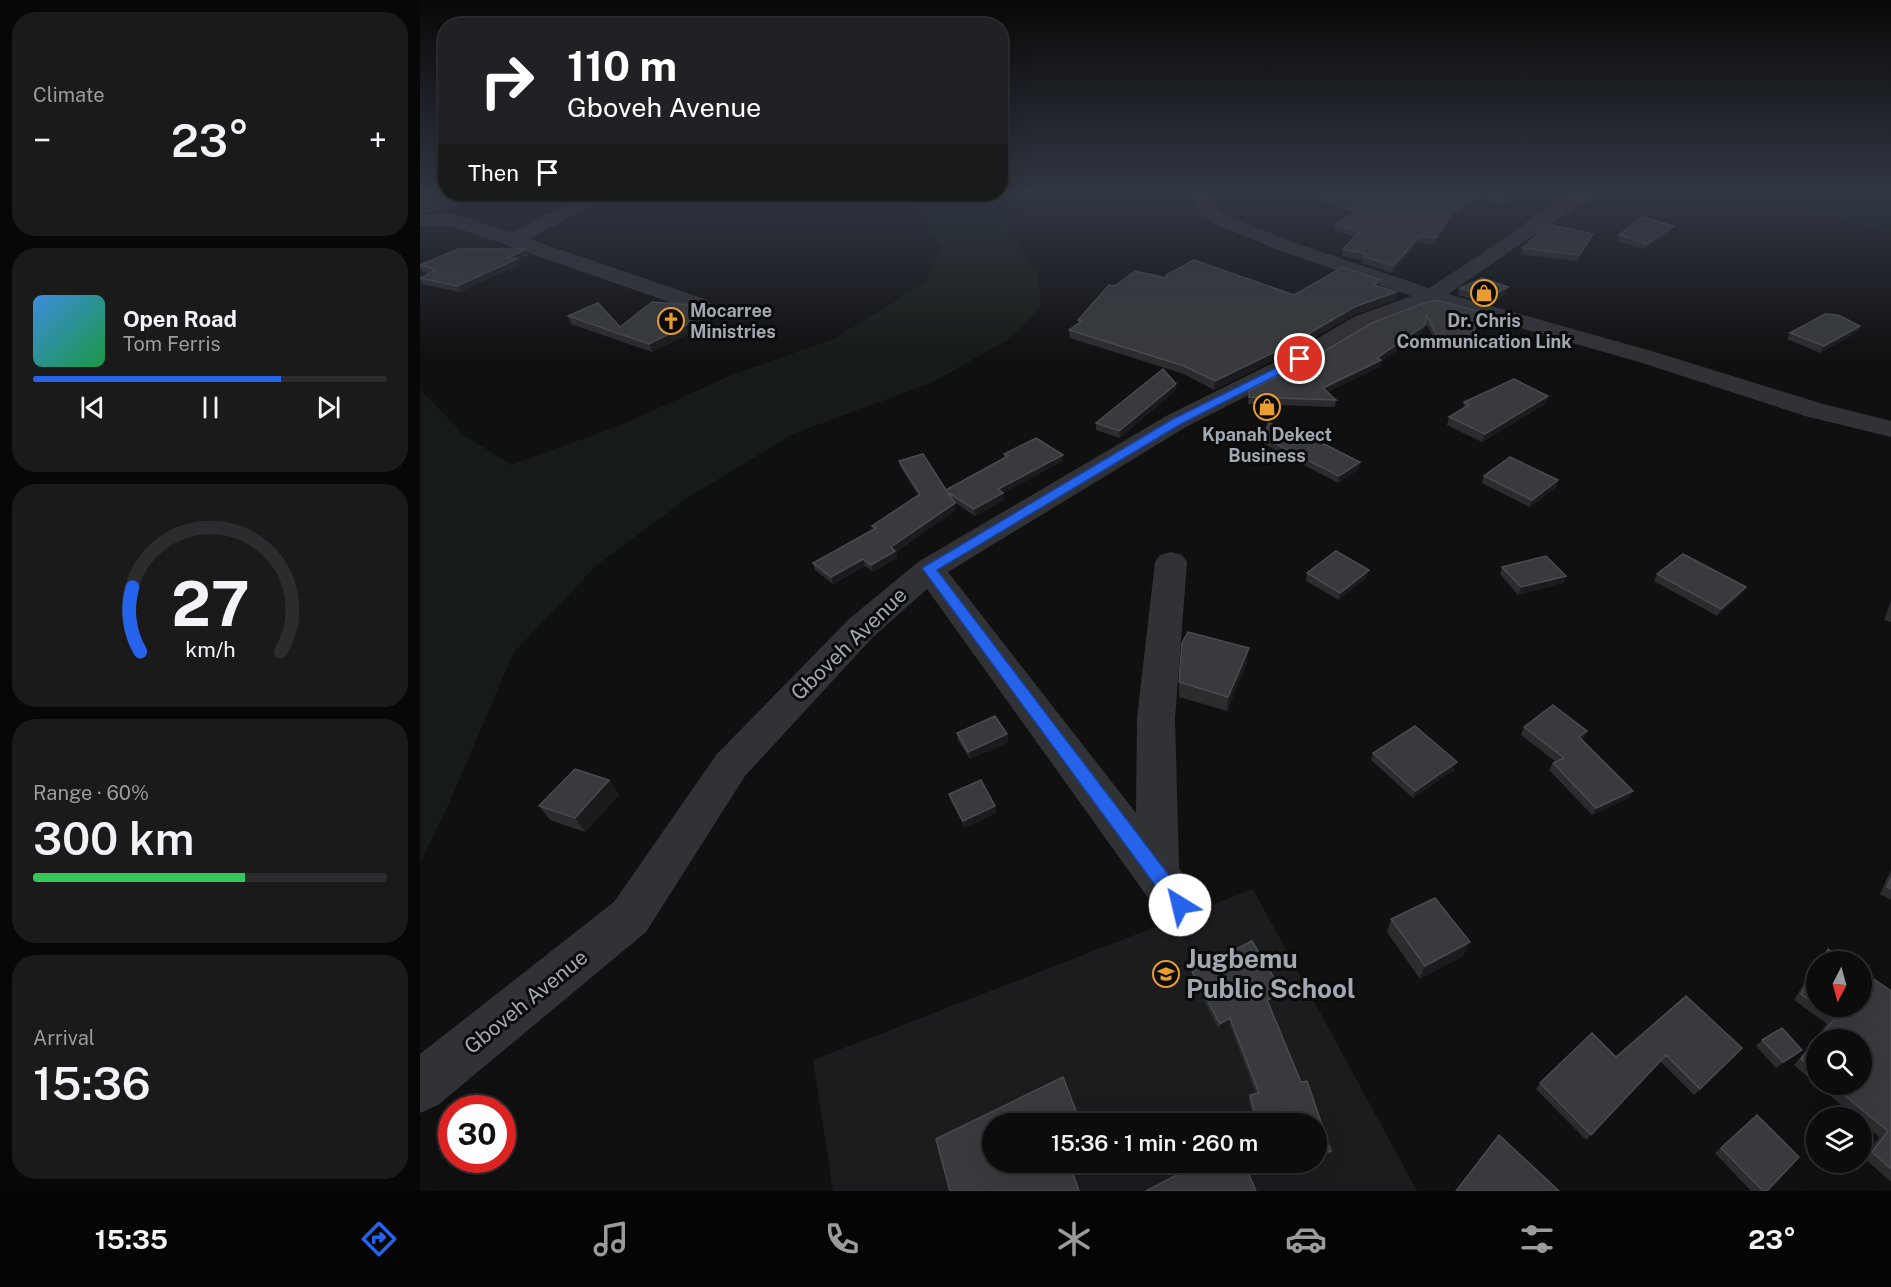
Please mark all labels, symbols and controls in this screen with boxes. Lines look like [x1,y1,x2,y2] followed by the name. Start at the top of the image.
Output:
[567,41,677,90] text: 110 m
[468,42,546,120] icon: right
[33,83,105,107] text: Climate
[567,91,761,123] text: Gboveh Avenue
[171,114,249,167] text: 23°
[33,121,51,159] text: −
[369,121,387,159] text: +
[531,156,564,189] icon: arrive
[468,160,519,186] text: Then
[1469,278,1499,308] shop icon: Dr. Chris Communication Link
[690,300,776,342] place label: Mocarree Ministries
[123,306,237,332] text: Open Road
[656,306,686,336] church icon: Mocarree Ministries
[1396,310,1572,352] place label: Dr. Chris Communication Link
[123,332,221,356] text: Tom Ferris
[1274,333,1325,384] pin
[1283,342,1316,375] icon: arrive
[76,391,109,424] icon: previous
[194,391,227,424] icon: pause
[312,391,345,424] icon: next
[1252,392,1282,422] shop icon: Kpanah Dekect Business
[1202,424,1332,466] place label: Kpanah Dekect Business
[171,568,249,641] text: 27
[786,582,912,705] street label: Gboveh Avenue
[185,638,235,663] text: km/h
[33,781,149,805] text: Range · 60%
[33,812,194,865] text: 300 km
[1148,873,1212,937] position arrow
[1186,943,1356,1004] place label: Jugbemu Public School
[459,944,592,1059] street label: Gboveh Avenue
[1806,951,1872,1017] north arrow
[1806,951,1872,1173] map controls
[1151,959,1181,989] school or university icon: Jugbemu Public School
[33,1026,95,1050] text: Arrival
[1806,1029,1872,1095] button: search
[33,1057,151,1110] text: 15:36
[438,1095,516,1173] speed limit sign: 30
[1806,1107,1872,1173] button: layers
[1051,1130,1258,1156] text: 15:36 · 1 min · 260 m
[358,1218,400,1260] icon: directions
[590,1218,632,1260] icon: music
[821,1218,863,1260] icon: phone
[1053,1218,1095,1260] icon: climate
[1285,1218,1327,1260] icon: car
[1516,1218,1558,1260] icon: filters
[95,1223,168,1255] text: 15:35
[1748,1223,1796,1255] text: 23°

